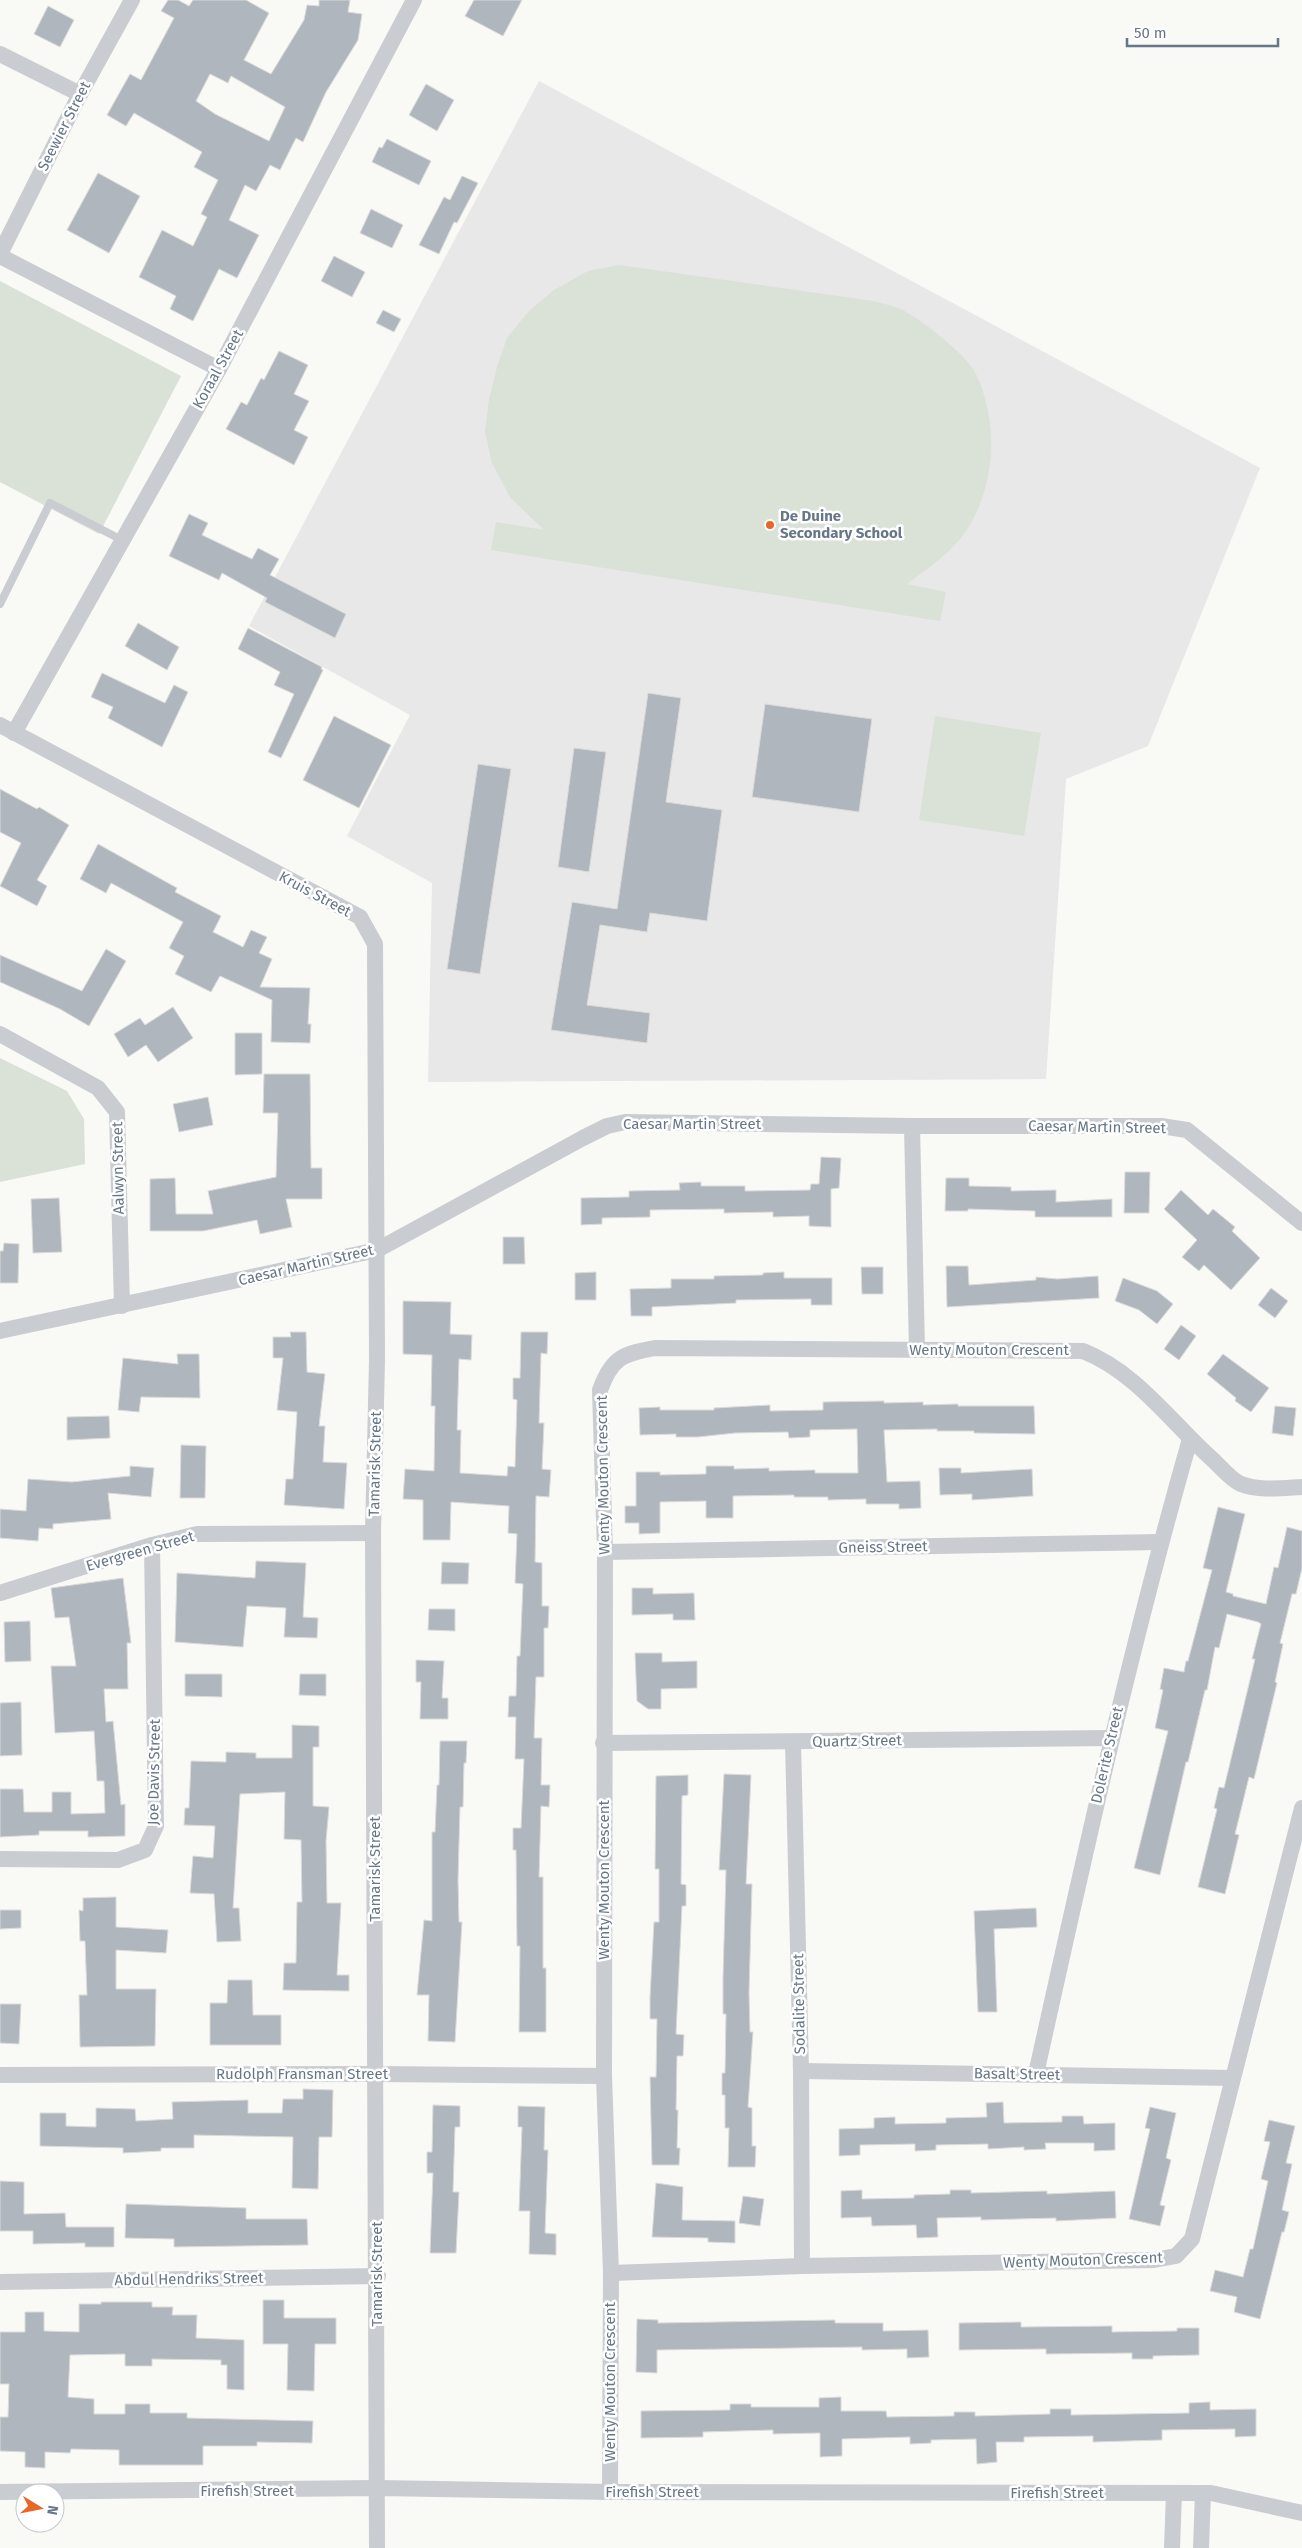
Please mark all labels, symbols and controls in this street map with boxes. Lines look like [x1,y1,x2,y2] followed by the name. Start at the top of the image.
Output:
[1127,15,1278,47] scale bar
[1134,24,1167,42] text: 50 m
[34,78,95,174] street label: Seewier Street
[189,326,247,412] street label: Koraal Street
[780,507,903,542] place label: De Duine Secondary School
[764,519,776,531] marker: De Duine Secondary School
[276,867,355,921] street label: Kruis Street
[623,1115,762,1133] street label: Caesar Martin Street
[1028,1117,1167,1137] street label: Caesar Martin Street
[108,1121,128,1214] street label: Aalwyn Street
[237,1241,376,1289] street label: Caesar Martin Street
[909,1341,1069,1359] street label: Wenty Mouton Crescent
[593,1394,613,1555] street label: Wenty Mouton Crescent
[365,1410,385,1517] street label: Tamarisk Street
[84,1527,197,1575] street label: Evergreen Street
[838,1537,928,1557] street label: Gneiss Street
[1087,1704,1127,1805] street label: Dolerite Street
[144,1718,164,1825] street label: Joe Davis Street
[812,1731,903,1751] street label: Quartz Street
[595,1800,613,1960] street label: Wenty Mouton Crescent
[366,1816,384,1922] street label: Tamarisk Street
[789,1953,809,2054] street label: Sodalite Street
[974,2064,1061,2084] street label: Basalt Street
[216,2065,389,2083] street label: Rudolph Fransman Street
[368,2221,386,2327] street label: Tamarisk Street
[1003,2248,1164,2272] street label: Wenty Mouton Crescent
[114,2269,264,2289] street label: Abdul Hendriks Street
[601,2302,619,2462] street label: Wenty Mouton Crescent
[200,2482,294,2500] street label: Firefish Street
[15,2483,65,2533] north arrow
[605,2483,699,2501] street label: Firefish Street
[1010,2484,1104,2502] street label: Firefish Street
[43,2504,61,2516] text: N

